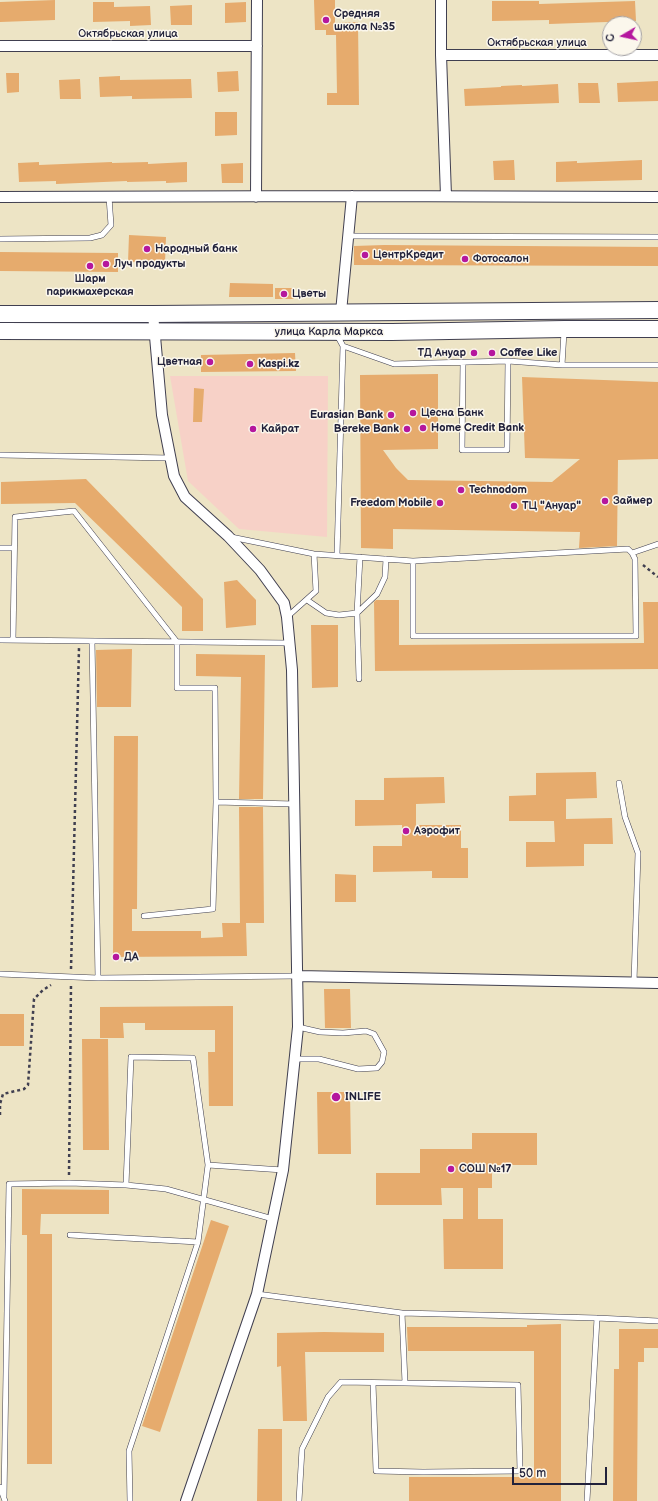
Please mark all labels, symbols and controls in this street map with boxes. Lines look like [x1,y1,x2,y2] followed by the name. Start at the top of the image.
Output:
[334,7,395,33] place label: Средняя школа №35
[321,15,331,25] marker: Средняя школа №35
[602,16,642,56] north arrow
[78,27,178,41] street label: Октябрьская улица
[604,33,618,43] text: С
[487,36,587,50] street label: Октябрьская улица
[155,242,237,256] place label: Народный банк
[142,244,152,254] marker: Народный банк
[373,248,444,262] place label: ЦентрКредит
[360,250,370,260] marker: ЦентрКредит
[473,252,529,266] place label: Фотосалон
[460,254,470,264] marker: Фотосалон
[114,257,185,271] place label: Луч продукты
[101,259,111,269] marker: Луч продукты
[85,261,95,271] marker: Шарм парикмахерская
[46,272,134,298] place label: Шарм парикмахерская
[292,287,326,301] place label: Цветы
[279,289,289,299] marker: Цветы
[275,325,383,339] street label: улица Карла Маркса
[417,346,466,360] place label: ТД Ануар
[500,346,557,360] place label: Coffee Like
[469,348,479,358] marker: ТД Ануар
[487,348,497,358] marker: Coffee Like
[157,355,202,369] place label: Цветная
[205,357,215,367] marker: Цветная
[258,357,299,371] place label: Kaspi.kz
[245,359,255,369] marker: Kaspi.kz
[421,406,483,420] place label: Цесна Банк
[310,408,383,422] place label: Eurasian Bank
[408,408,418,418] marker: Цесна Банк
[386,410,396,420] marker: Eurasian Bank
[431,421,524,435] place label: Home Credit Bank
[261,422,299,436] place label: Кайрат
[334,422,399,436] place label: Bereke Bank
[418,423,428,433] marker: Home Credit Bank
[248,424,258,434] marker: Кайрат
[402,424,412,434] marker: Bereke Bank
[469,483,527,497] place label: Technodom
[456,485,466,495] marker: Technodom
[613,494,652,508] place label: Займер
[350,496,432,510] place label: Freedom Mobile
[600,496,610,506] marker: Займер
[435,498,445,508] marker: Freedom Mobile
[522,499,581,513] place label: ТЦ "Ануар"
[509,501,519,511] marker: ТЦ "Ануар"
[414,824,460,838] place label: Аэрофит
[401,826,411,836] marker: Аэрофит
[124,950,139,964] place label: ДА
[111,952,121,962] marker: ДА
[345,1090,381,1104] place label: INLIFE
[330,1091,342,1103] marker: INLIFE
[459,1162,511,1176] place label: СОШ №17
[446,1164,456,1174] marker: СОШ №17
[514,1459,609,1485] scale bar
[519,1466,546,1481] text: 50 m

